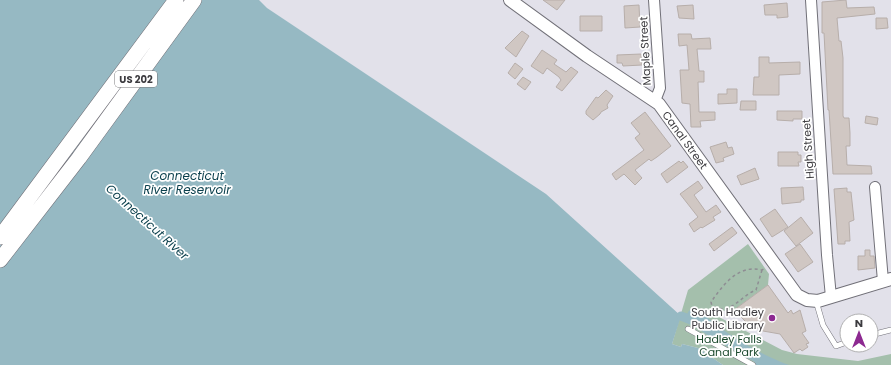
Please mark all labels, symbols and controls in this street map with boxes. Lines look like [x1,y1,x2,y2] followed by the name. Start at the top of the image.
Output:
[635,16,655,86] street label: Maple Street
[115,71,157,87] road number: US 202
[658,108,712,172] street label: Canal Street
[798,119,818,179] street label: High Street
[143,167,231,198] water label: Connecticut River Reservoir
[102,180,193,264] water label: Connecticut River
[691,304,765,333] place label: South Hadley Public Library
[767,313,777,323] marker: South Hadley Public Library
[839,313,879,353] north arrow
[855,315,863,331] text: N
[696,331,762,360] park label: Hadley Falls Canal Park

